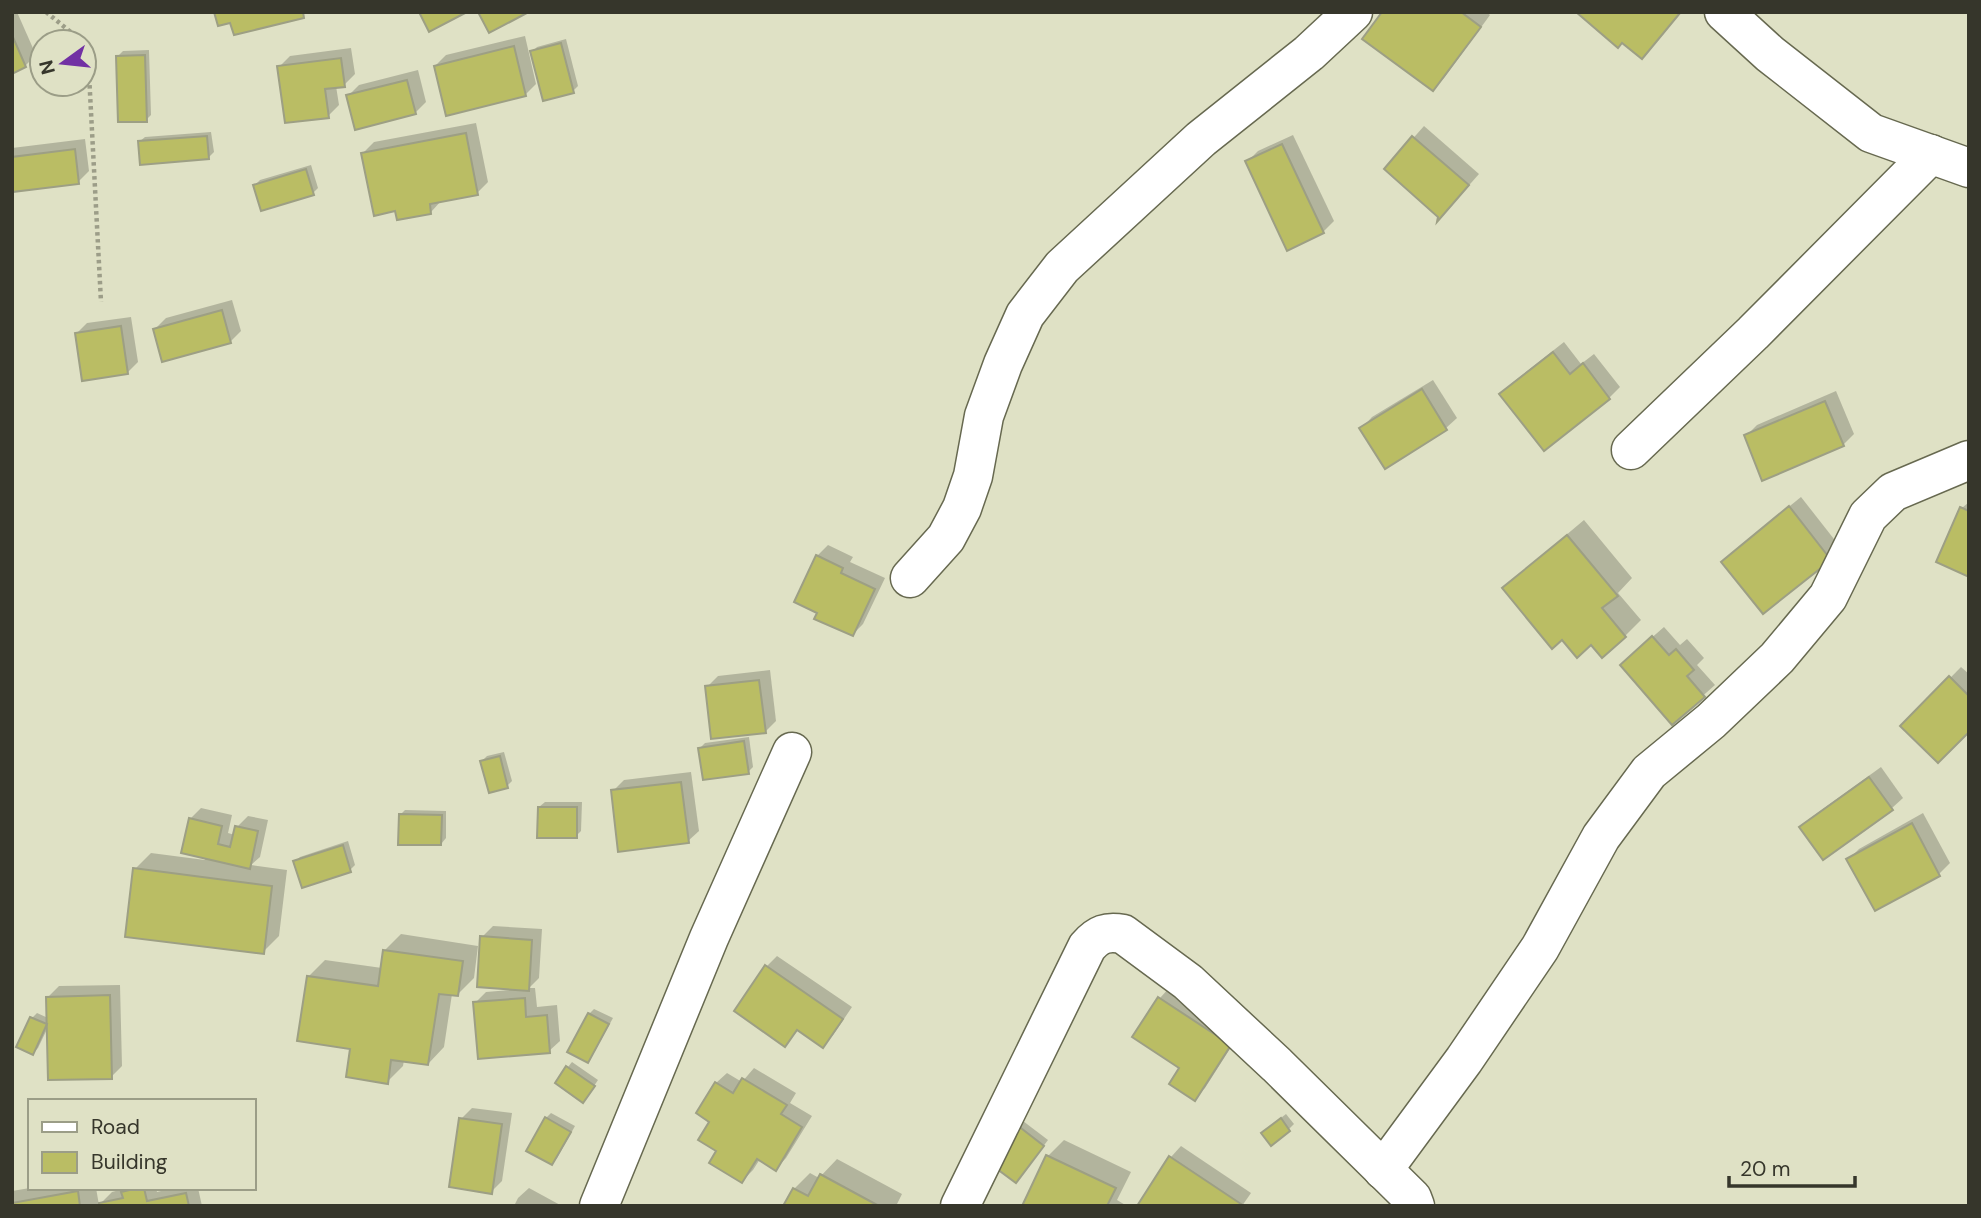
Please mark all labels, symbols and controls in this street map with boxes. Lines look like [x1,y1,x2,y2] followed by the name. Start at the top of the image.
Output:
[28,28,98,98] north arrow
[33,57,61,77] text: N
[28,1099,256,1190] legend
[91,1113,140,1141] text: Road
[1729,1144,1855,1188] scale bar
[91,1148,168,1176] text: Building
[1740,1155,1791,1183] text: 20 m

